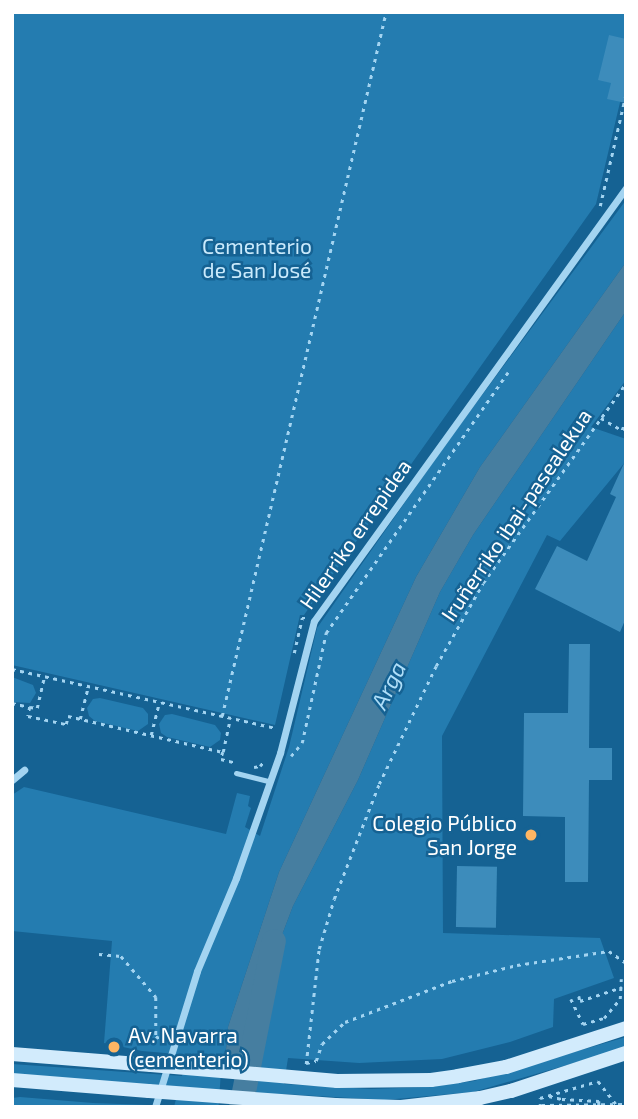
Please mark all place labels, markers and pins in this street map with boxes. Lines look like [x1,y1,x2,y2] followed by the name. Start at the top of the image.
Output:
[372,810,517,860] place label: Colegio Público San Jorge
[523,827,539,843] marker: Colegio Público San Jorge
[128,1022,249,1072] place label: Av. Navarra (cementerio)
[106,1039,122,1055] marker: Av. Navarra (cementerio)

